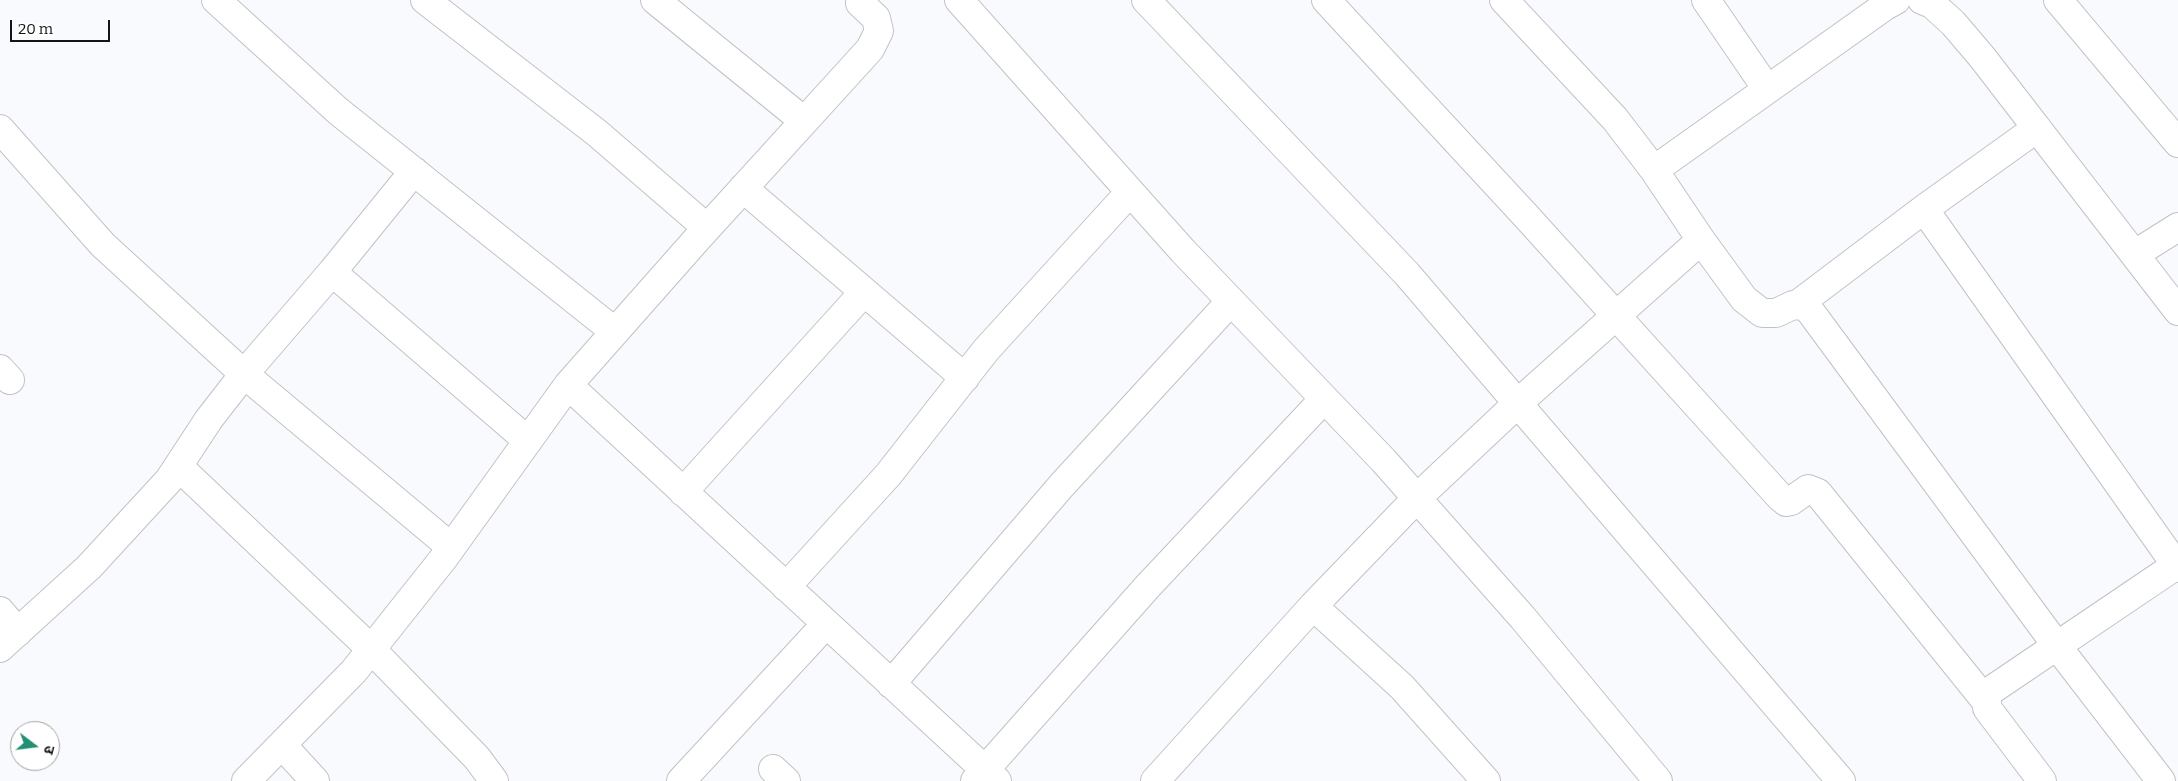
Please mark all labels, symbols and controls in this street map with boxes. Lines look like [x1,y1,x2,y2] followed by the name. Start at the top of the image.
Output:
[12,10,112,42] scale bar
[18,20,53,38] text: 20 m
[10,721,60,771] north arrow
[40,744,58,756] text: उ

